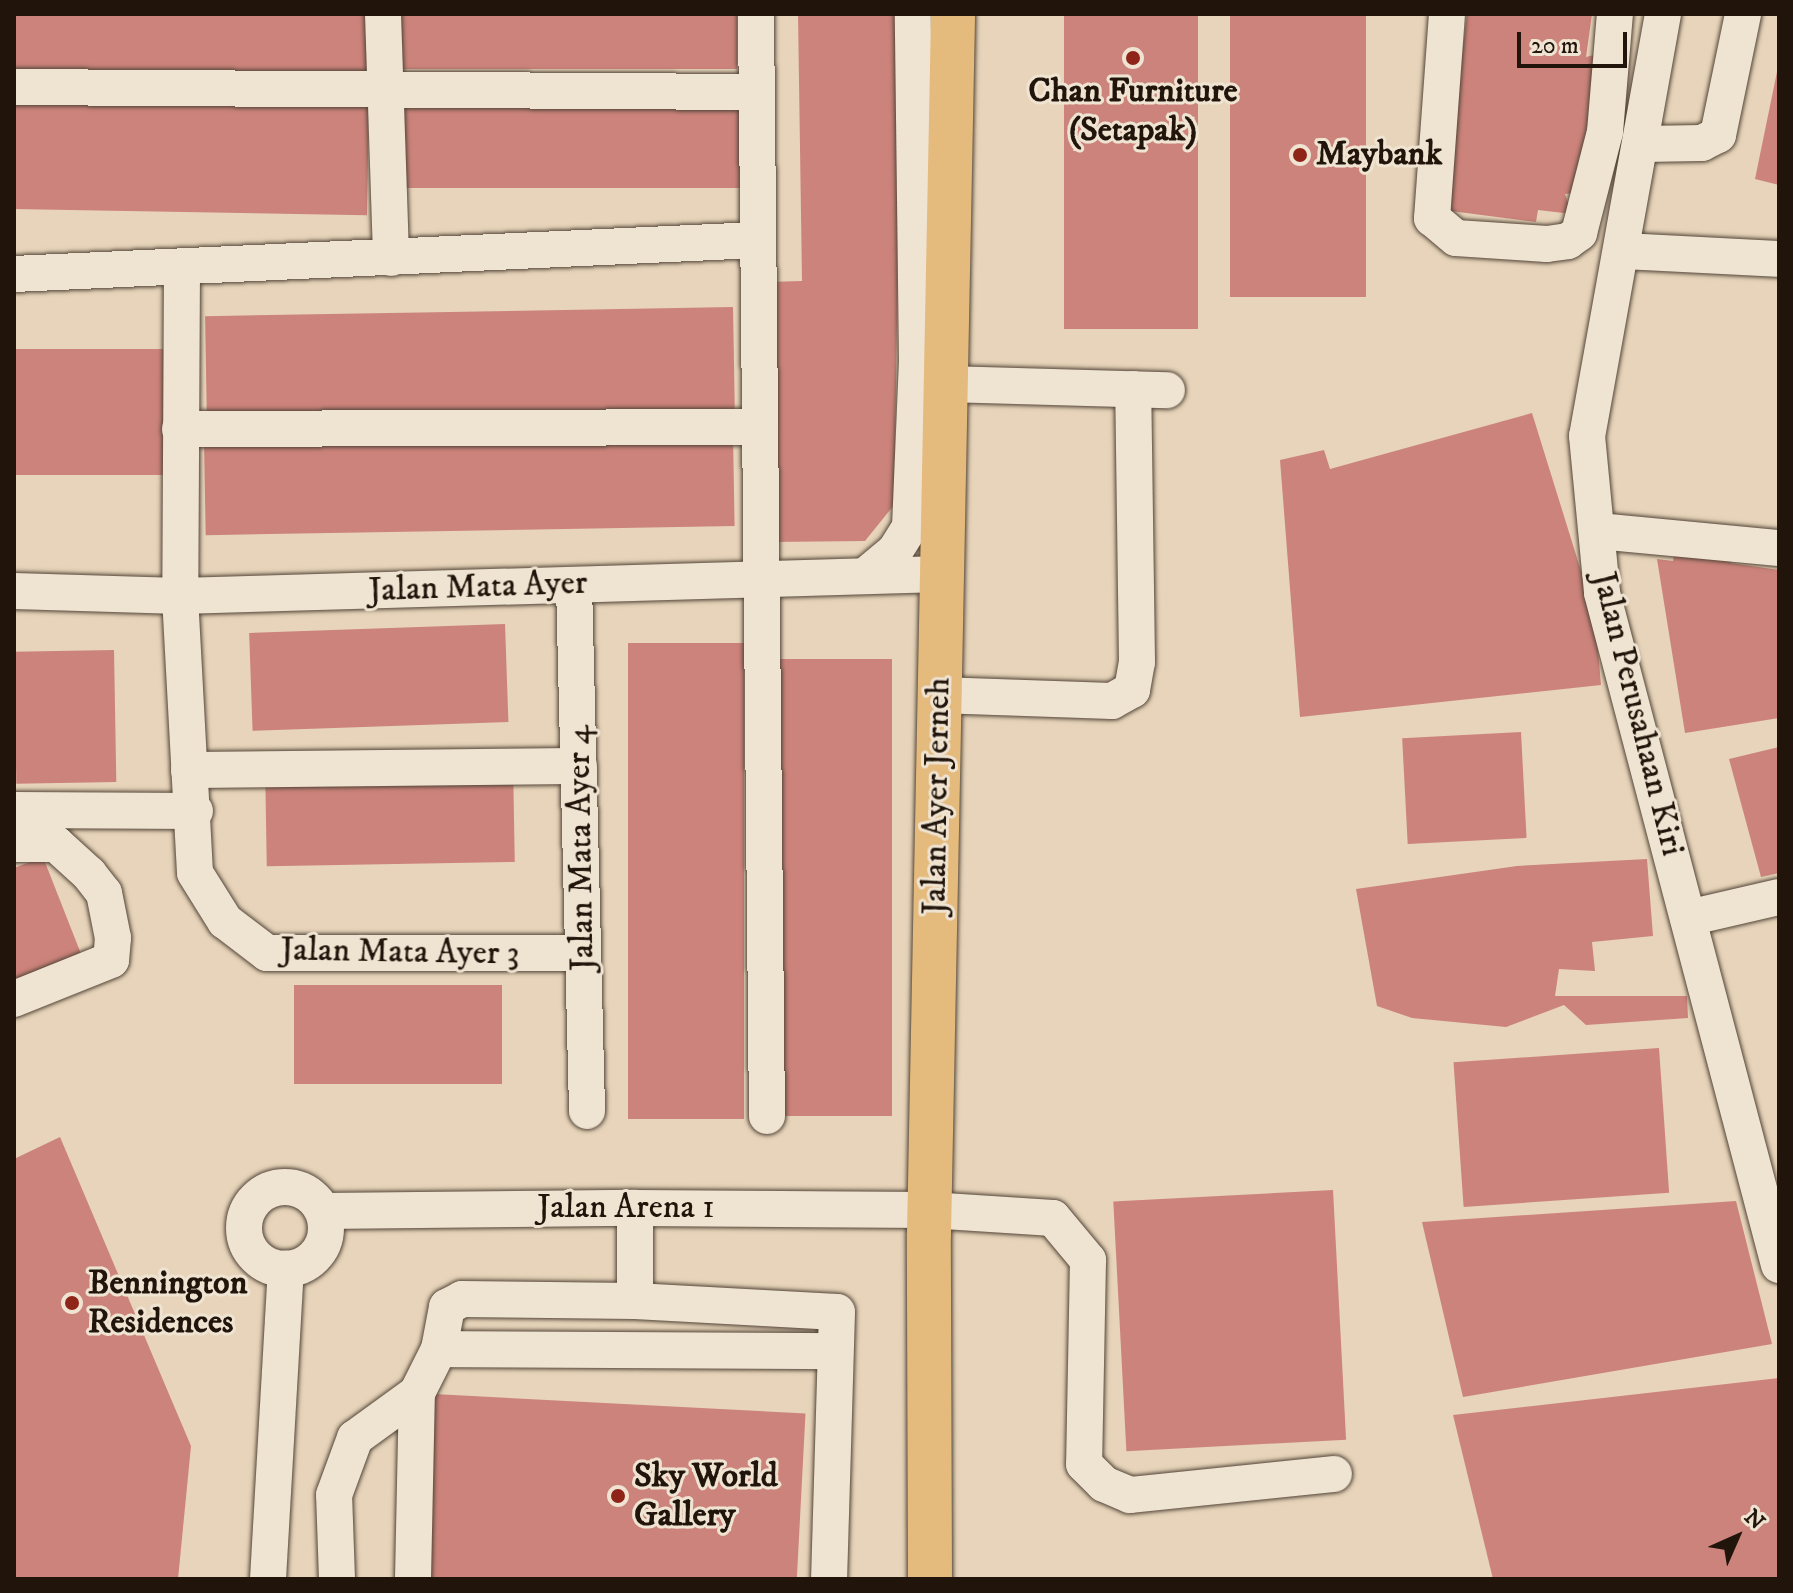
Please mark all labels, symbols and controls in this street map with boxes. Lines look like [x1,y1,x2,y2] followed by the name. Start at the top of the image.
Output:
[1521,16,1631,66] scale bar
[1531,31,1579,61] text: 20 m
[1124,49,1142,67] marker: Chan Furniture (Setapak)
[1028,71,1238,150] place label: Chan Furniture (Setapak)
[1316,135,1442,175] place label: Maybank
[1291,146,1309,164] marker: Maybank
[368,563,588,611] street label: Jalan Mata Ayer
[1583,568,1693,860] street label: Jalan Perusahaan Kiri
[915,677,959,915] street label: Jalan Ayer Jerneh
[558,725,604,971] street label: Jalan Mata Ayer 4
[280,930,520,974] street label: Jalan Mata Ayer 3
[537,1188,715,1228] street label: Jalan Arena 1
[88,1263,247,1342] place label: Bennington Residences
[63,1294,81,1312] marker: Bennington Residences
[634,1456,778,1536] place label: Sky World Gallery
[609,1487,627,1505] marker: Sky World Gallery
[1697,1497,1777,1577] north arrow
[1738,1504,1770,1536] text: N

